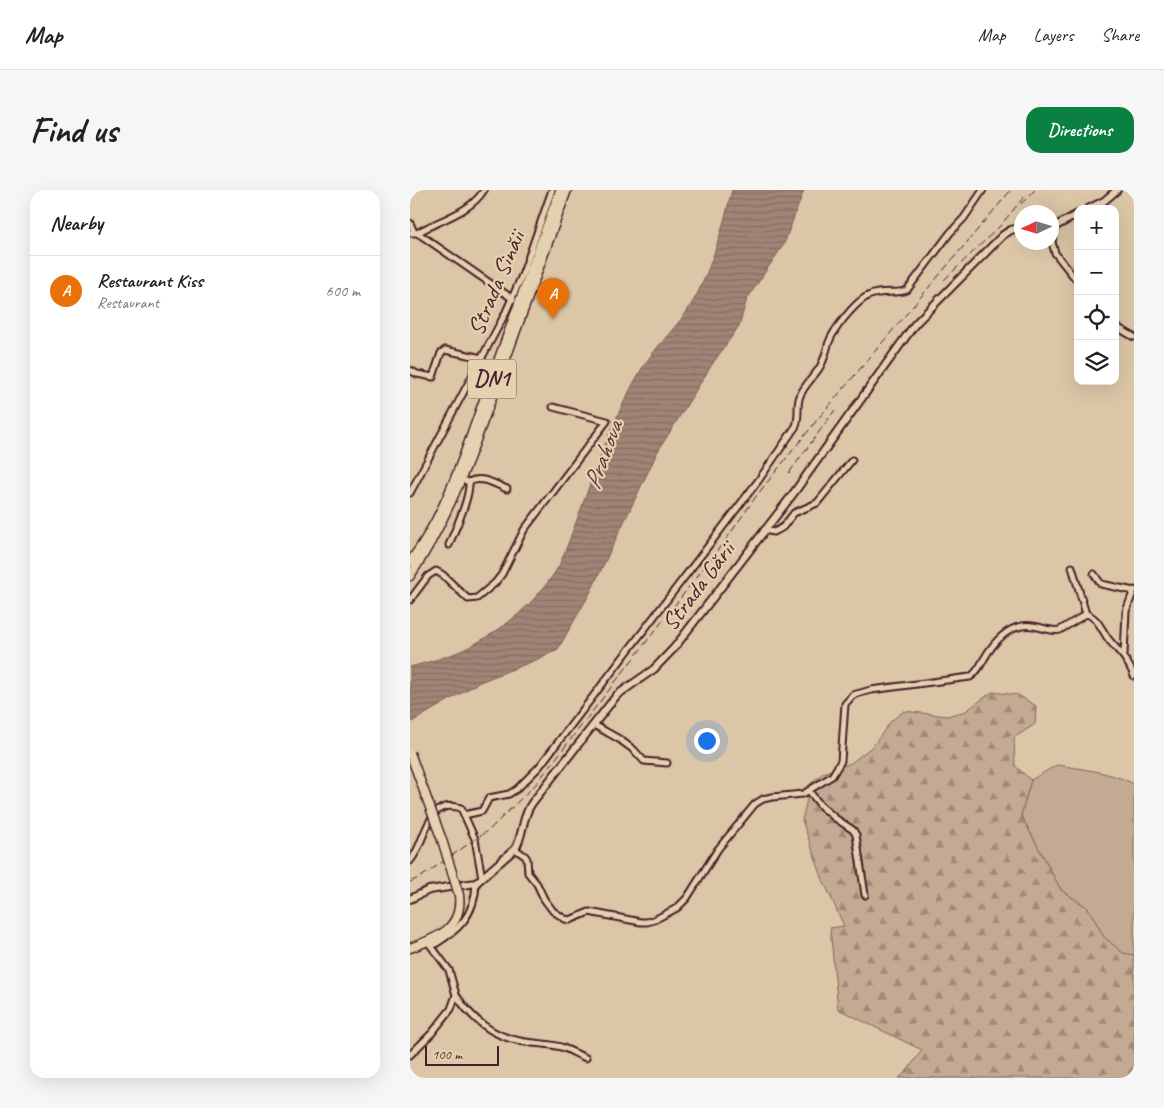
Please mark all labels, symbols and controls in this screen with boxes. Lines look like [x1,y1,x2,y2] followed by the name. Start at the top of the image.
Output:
[25,20,62,50] text: Map
[978,24,1006,46] text: Map
[1034,24,1073,46] text: Layers
[1101,24,1139,46] text: Share
[1026,107,1134,153] button: Directions
[30,108,117,153] text: Find us
[1014,205,1059,250] north arrow
[1074,205,1119,385] map controls
[1074,205,1119,250] button: +
[50,210,103,236] text: Nearby
[461,224,532,340] street label: Strada Sinăii
[1074,250,1119,295] button: −
[97,269,203,293] text: Restaurant Kiss
[537,278,569,319] pin: A
[62,281,70,301] text: A
[326,281,360,301] text: 600 m
[97,293,159,313] text: Restaurant
[1074,295,1119,340] button: locate
[1074,340,1119,385] button: layers
[468,360,516,398] road number: DN1
[576,414,631,493] water label: Prahova
[655,533,743,637] street label: Strada Gării
[694,728,720,754] your location
[425,1043,499,1066] scale bar
[432,1046,462,1063] text: 100 m

